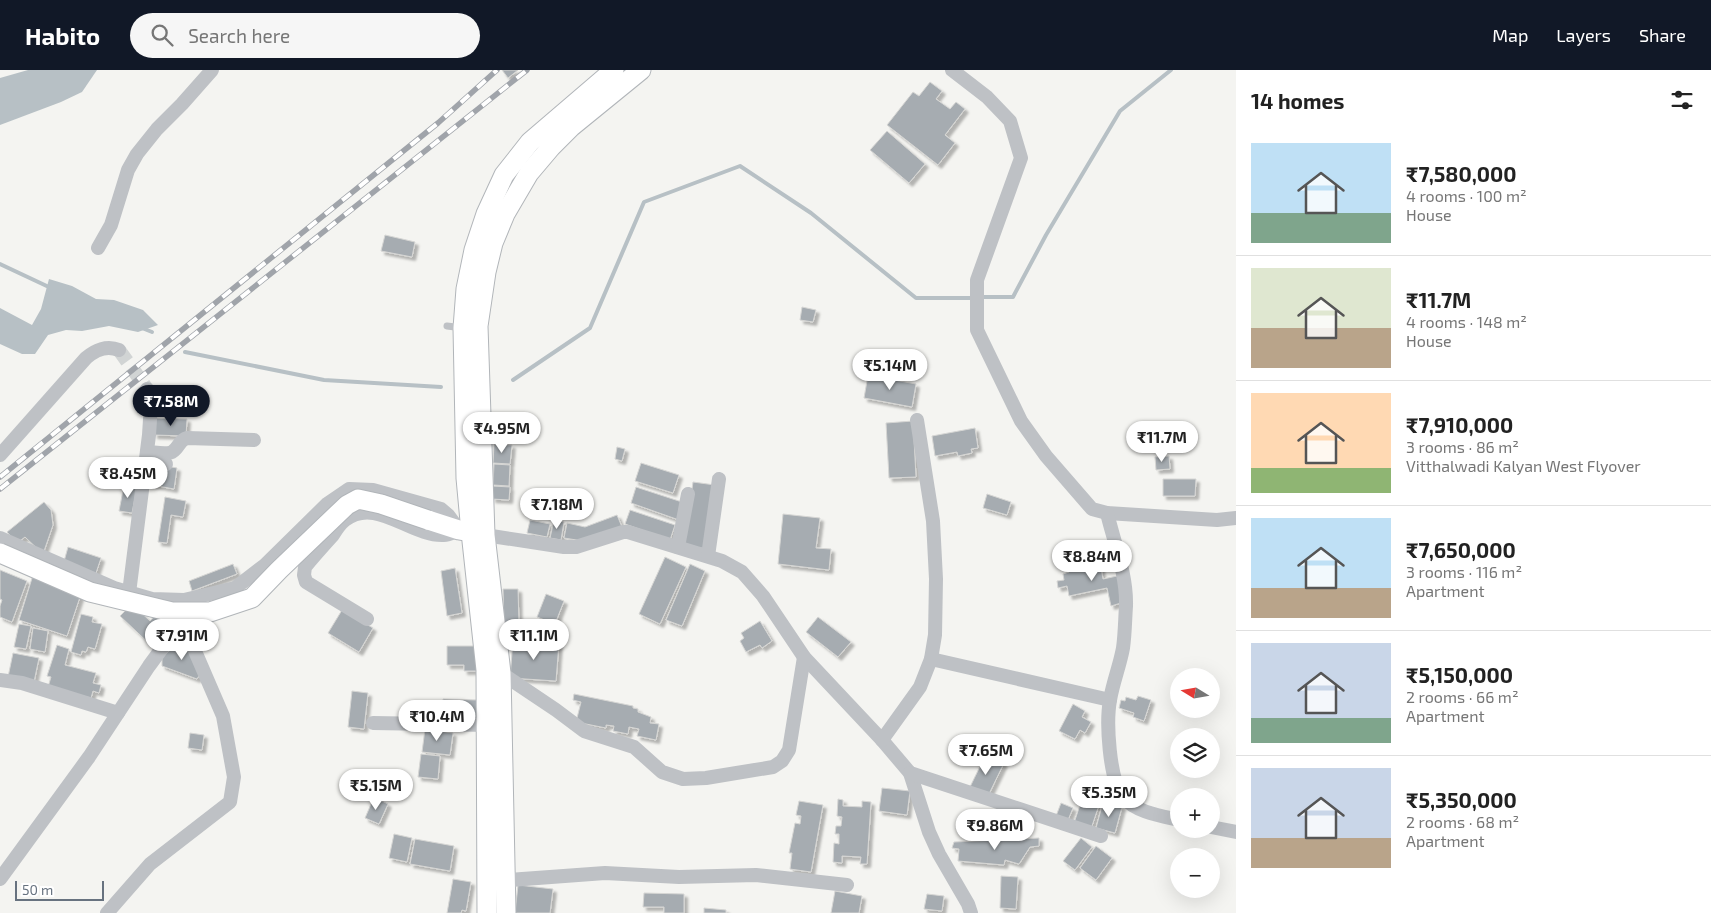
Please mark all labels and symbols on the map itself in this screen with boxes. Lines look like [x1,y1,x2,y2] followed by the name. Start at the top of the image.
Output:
[849,348,931,391] pin: ₹5.14M
[130,384,212,427] pin: ₹7.58M
[461,412,543,454] pin: ₹4.95M
[1121,420,1203,463] pin: ₹11.7M
[87,456,169,499] pin: ₹8.45M
[516,488,598,530] pin: ₹7.18M
[1051,540,1133,582] pin: ₹8.84M
[141,618,223,661] pin: ₹7.91M
[493,618,575,661] pin: ₹11.1M
[1170,668,1220,718] north arrow
[396,700,478,742] pin: ₹10.4M
[945,734,1027,776] pin: ₹7.65M
[335,768,417,811] pin: ₹5.15M
[1068,776,1150,818] pin: ₹5.35M
[954,808,1036,851] pin: ₹9.86M
[15,878,104,901] scale bar

